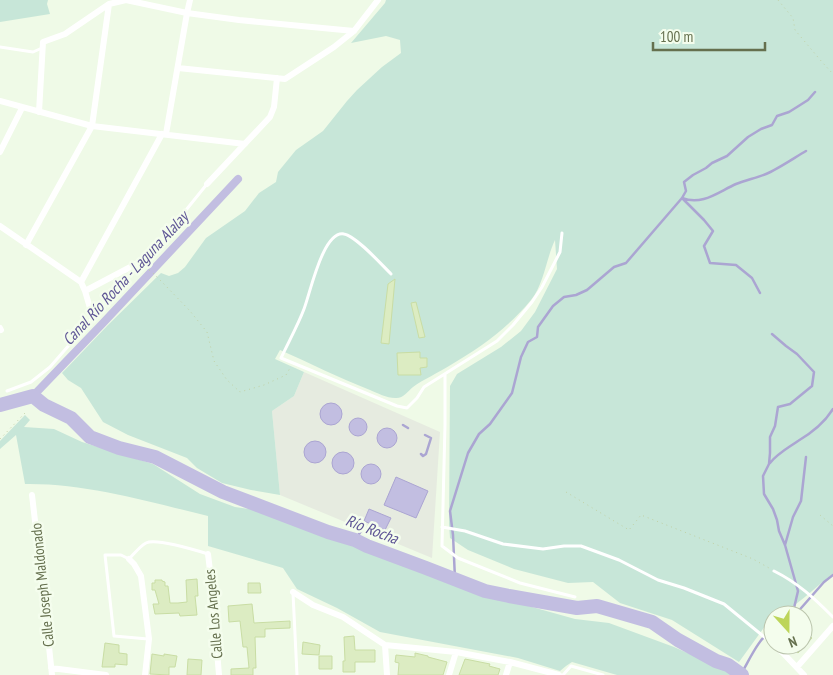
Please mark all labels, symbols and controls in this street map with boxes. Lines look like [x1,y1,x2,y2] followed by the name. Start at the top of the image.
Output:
[653,20,766,52] scale bar
[660,27,693,46] text: 100 m
[58,205,194,349] water label: Canal Río Rocha - Laguna Alalay
[343,510,403,549] water label: Río Rocha
[26,522,58,648] street label: Calle Joseph Maldonado
[200,568,226,660] street label: Calle Los Angeles
[763,605,813,655] north arrow
[786,632,799,652] text: N

